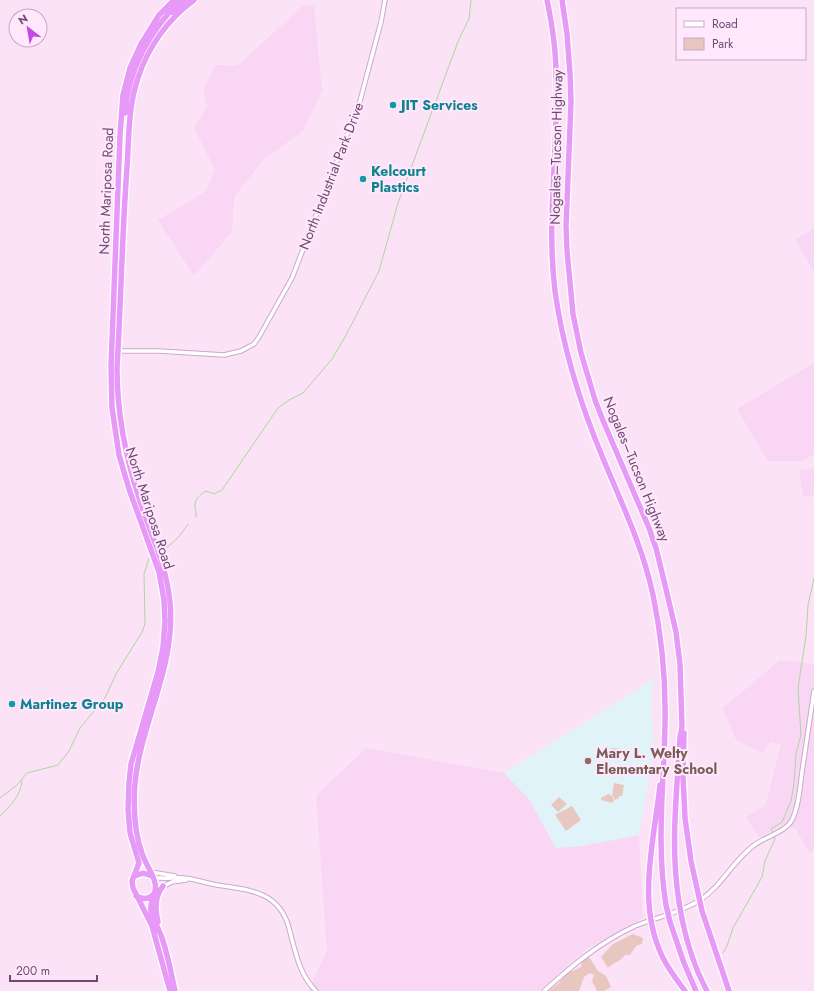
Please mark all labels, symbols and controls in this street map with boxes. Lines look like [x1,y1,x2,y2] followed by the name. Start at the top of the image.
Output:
[8,8,48,48] north arrow
[676,8,806,60] legend
[15,10,31,29] text: N
[712,15,738,33] text: Road
[712,35,734,53] text: Park
[545,68,567,225] street label: Nogales–Tucson Highway
[398,95,478,115] place label: JIT Services
[294,100,368,252] street label: North Industrial Park Drive
[388,100,398,110] marker: JIT Services
[94,127,118,255] street label: North Mariposa Road
[371,161,426,197] place label: Kelcourt Plastics
[358,174,368,184] marker: Kelcourt Plastics
[599,393,676,545] street label: Nogales–Tucson Highway
[121,444,179,572] street label: North Mariposa Road
[20,694,124,714] place label: Martinez Group
[7,699,17,709] marker: Martinez Group
[596,743,717,779] place label: Mary L. Welty Elementary School
[583,756,593,766] marker: Mary L. Welty Elementary School
[10,957,97,983] scale bar
[16,962,50,980] text: 200 m

